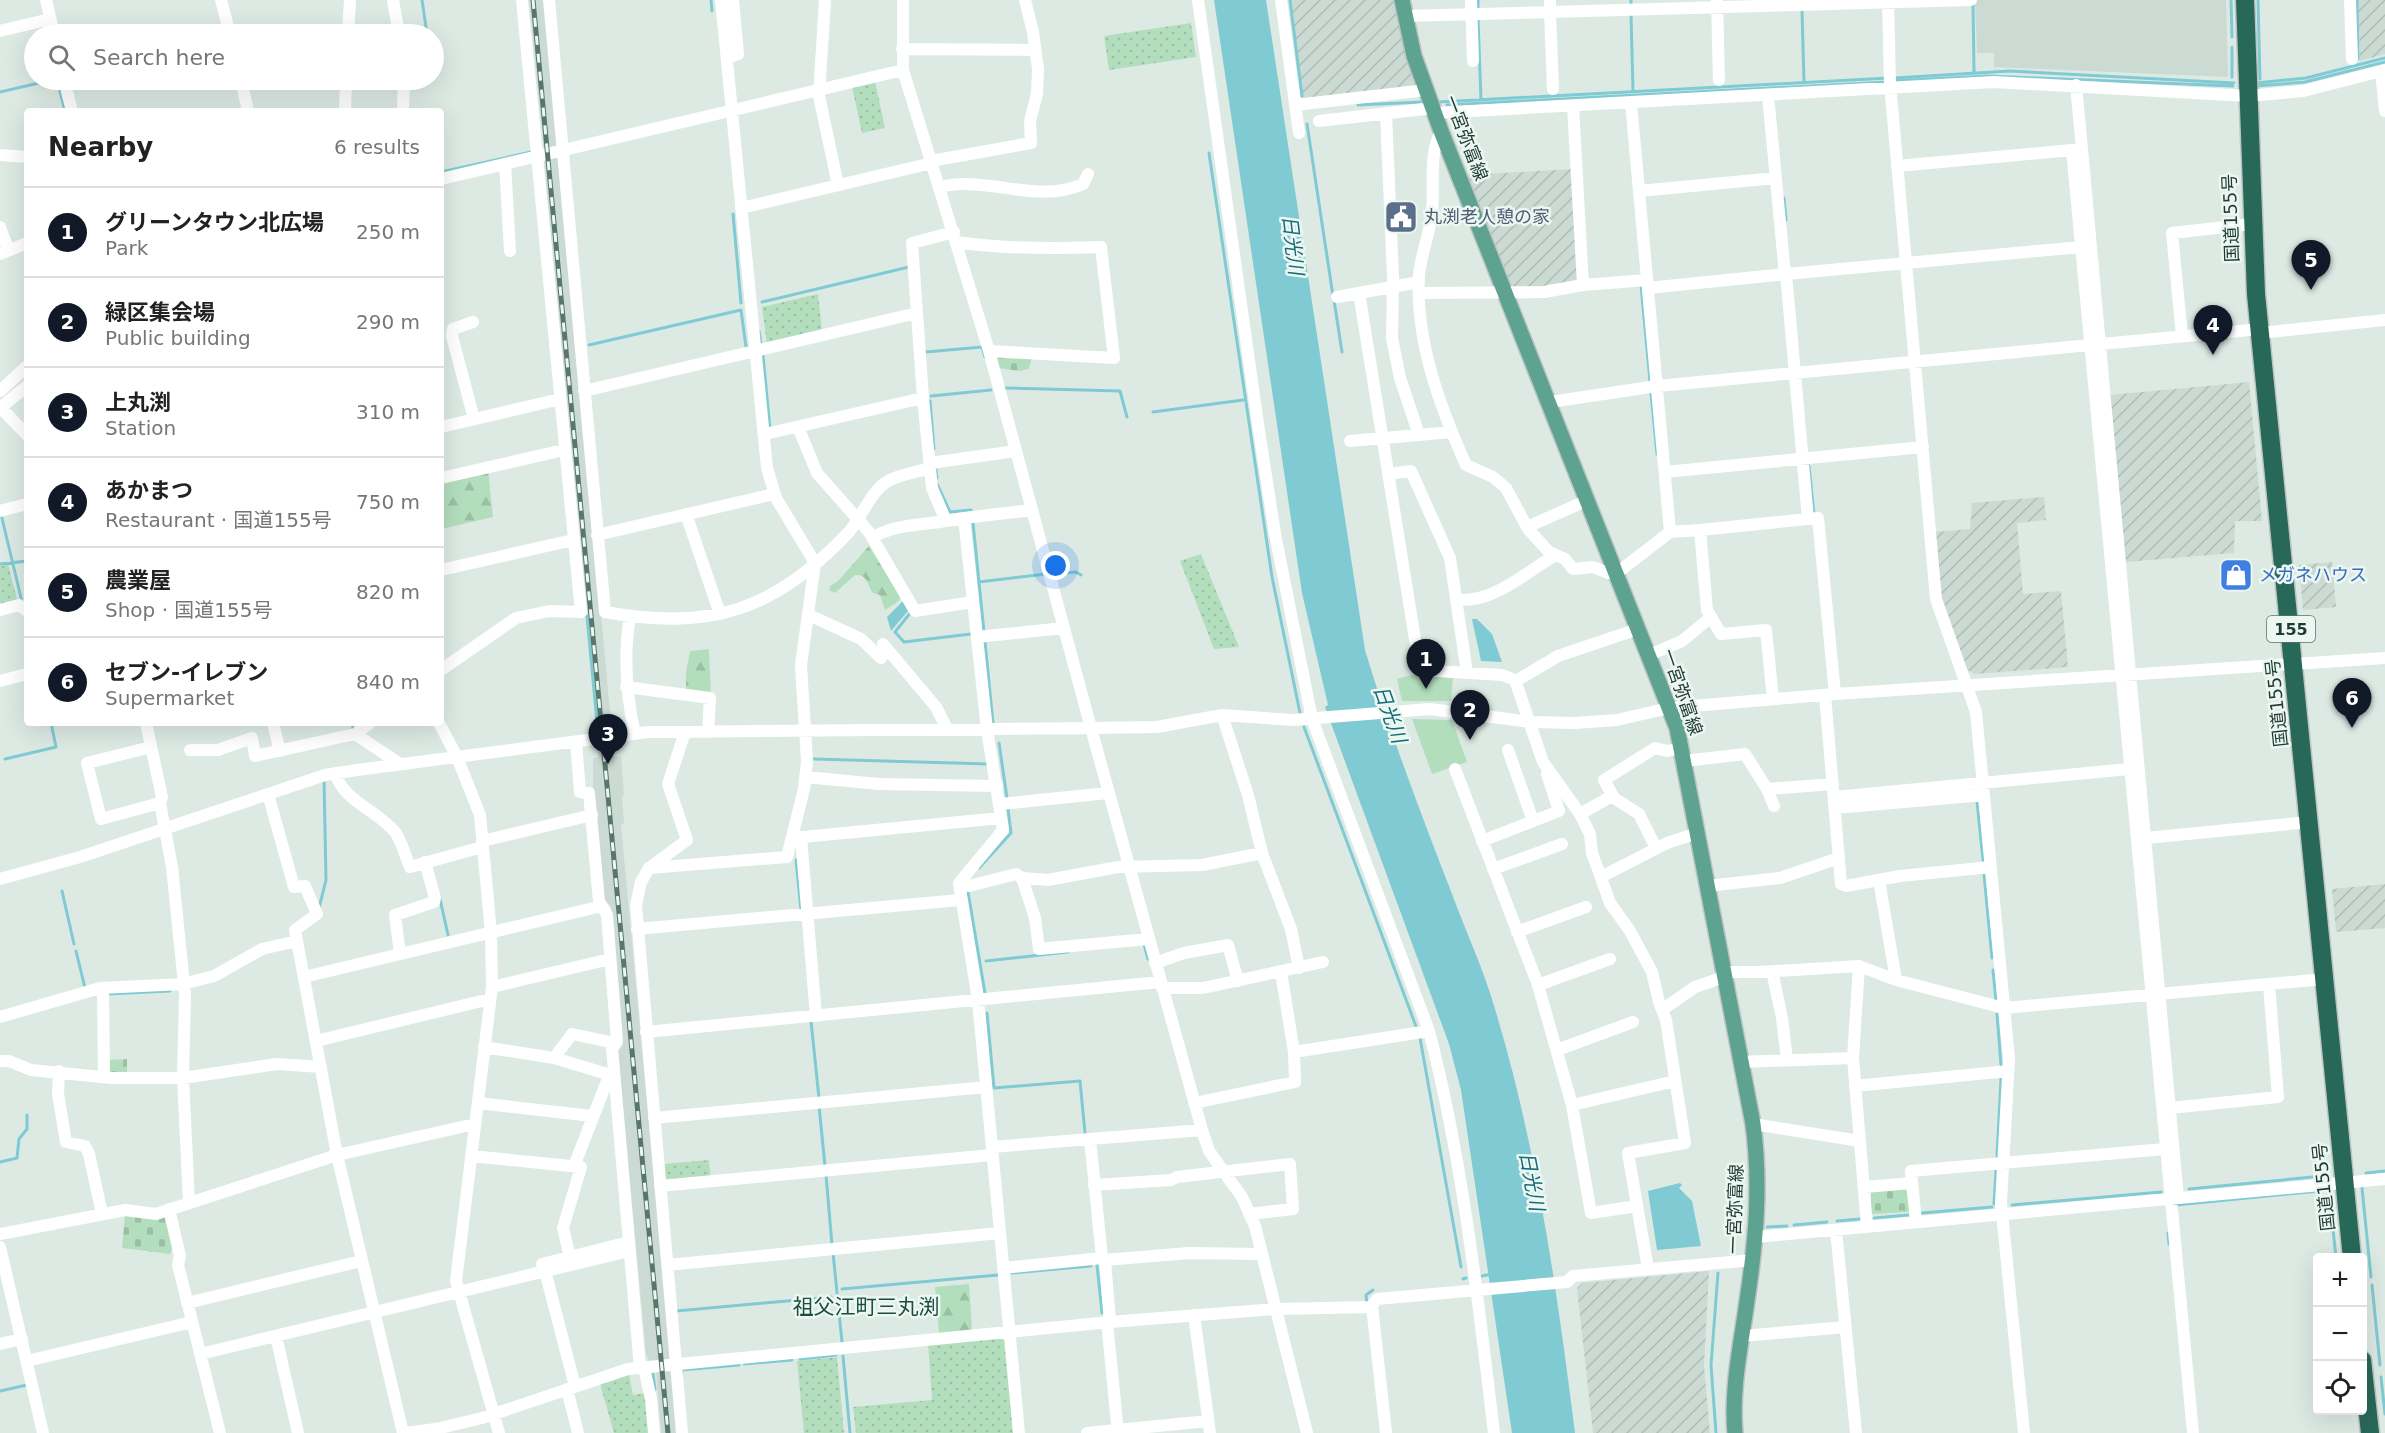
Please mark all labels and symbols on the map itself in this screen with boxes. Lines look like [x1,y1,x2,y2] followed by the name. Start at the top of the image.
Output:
[1441,92,1492,184] street label: 一宮弥富線
[2218,173,2243,263] street label: 国道155号
[1383,199,1419,235] public building icon: 丸渕老人憩の家
[1424,206,1550,227] place label: 丸渕老人憩の家
[1277,214,1309,278] water label: 日光川
[2292,240,2330,290] pin: 5
[2194,306,2232,355] pin: 4
[1041,551,1070,580] your location
[2218,557,2254,593] shop icon: メガネハウス
[2259,564,2367,585] place label: メガネハウス
[2267,616,2315,642] road number: 155
[1406,640,1446,689] pin: 1
[1658,646,1707,738] street label: 一宮弥富線
[2261,658,2292,748] street label: 国道155号
[2332,678,2372,728] pin: 6
[1368,682,1412,748] water label: 日光川
[1450,690,1490,740] pin: 2
[588,714,628,764] pin: 3
[2308,1142,2339,1232] street label: 国道155号
[1514,1149,1550,1215] water label: 日光川
[1722,1164,1747,1254] street label: 一宮弥富線
[793,1295,940,1319] district label: 祖父江町三丸渕

